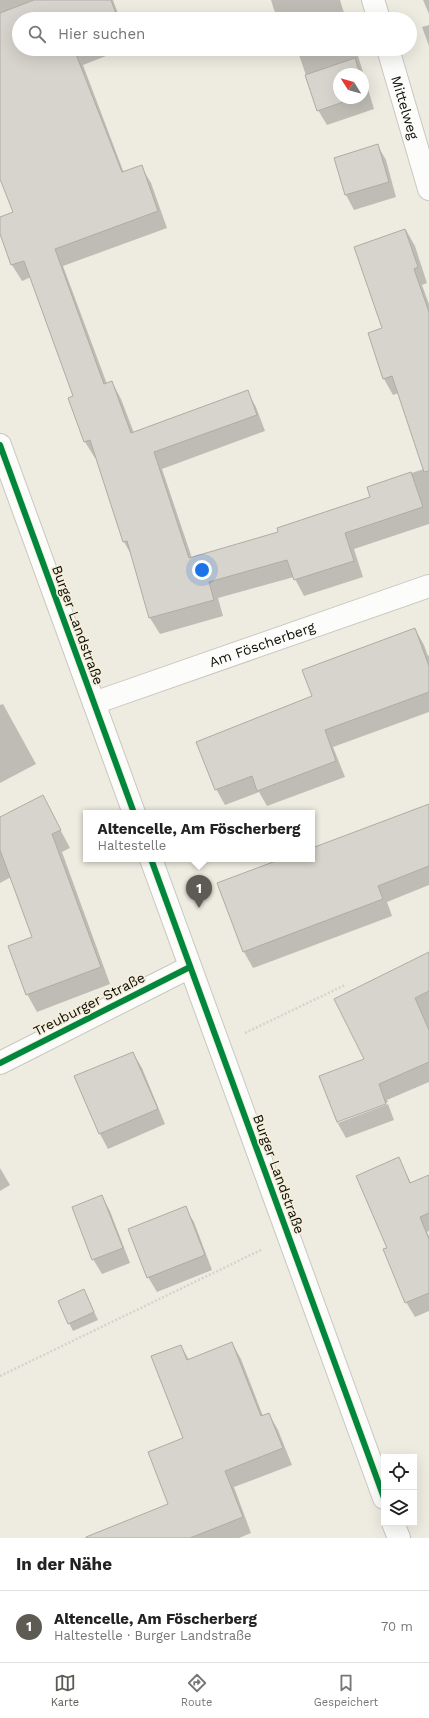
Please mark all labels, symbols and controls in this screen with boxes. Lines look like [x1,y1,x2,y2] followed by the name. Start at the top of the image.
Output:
[12,12,417,56] search box
[26,23,48,45] icon: search
[58,25,145,43] text: Hier suchen
[333,68,369,104] north arrow
[388,74,422,142] street label: Mittelweg
[192,560,212,580] your location
[49,563,107,687] street label: Burger Landstraße
[207,618,318,670] street label: Am Föscherberg
[83,810,315,862] popup
[97,820,301,838] text: Altencelle, Am Föscherberg
[97,838,166,853] text: Haltestelle
[186,875,212,908] pin: 1
[30,969,148,1039] street label: Treuburger Straße
[250,1112,308,1236] street label: Burger Landstraße
[381,1454,417,1526] map controls
[381,1454,417,1490] button: locate
[381,1490,417,1526] button: layers
[16,1554,112,1574] text: In der Nähe
[54,1610,257,1628] text: Altencelle, Am Föscherberg
[26,1619,32,1634] text: 1
[381,1619,413,1634] text: 70 m
[54,1628,252,1643] text: Haltestelle · Burger Landstraße
[51,1672,79,1709] tab: Karte
[181,1672,212,1709] tab: Route
[314,1672,378,1709] tab: Gespeichert

